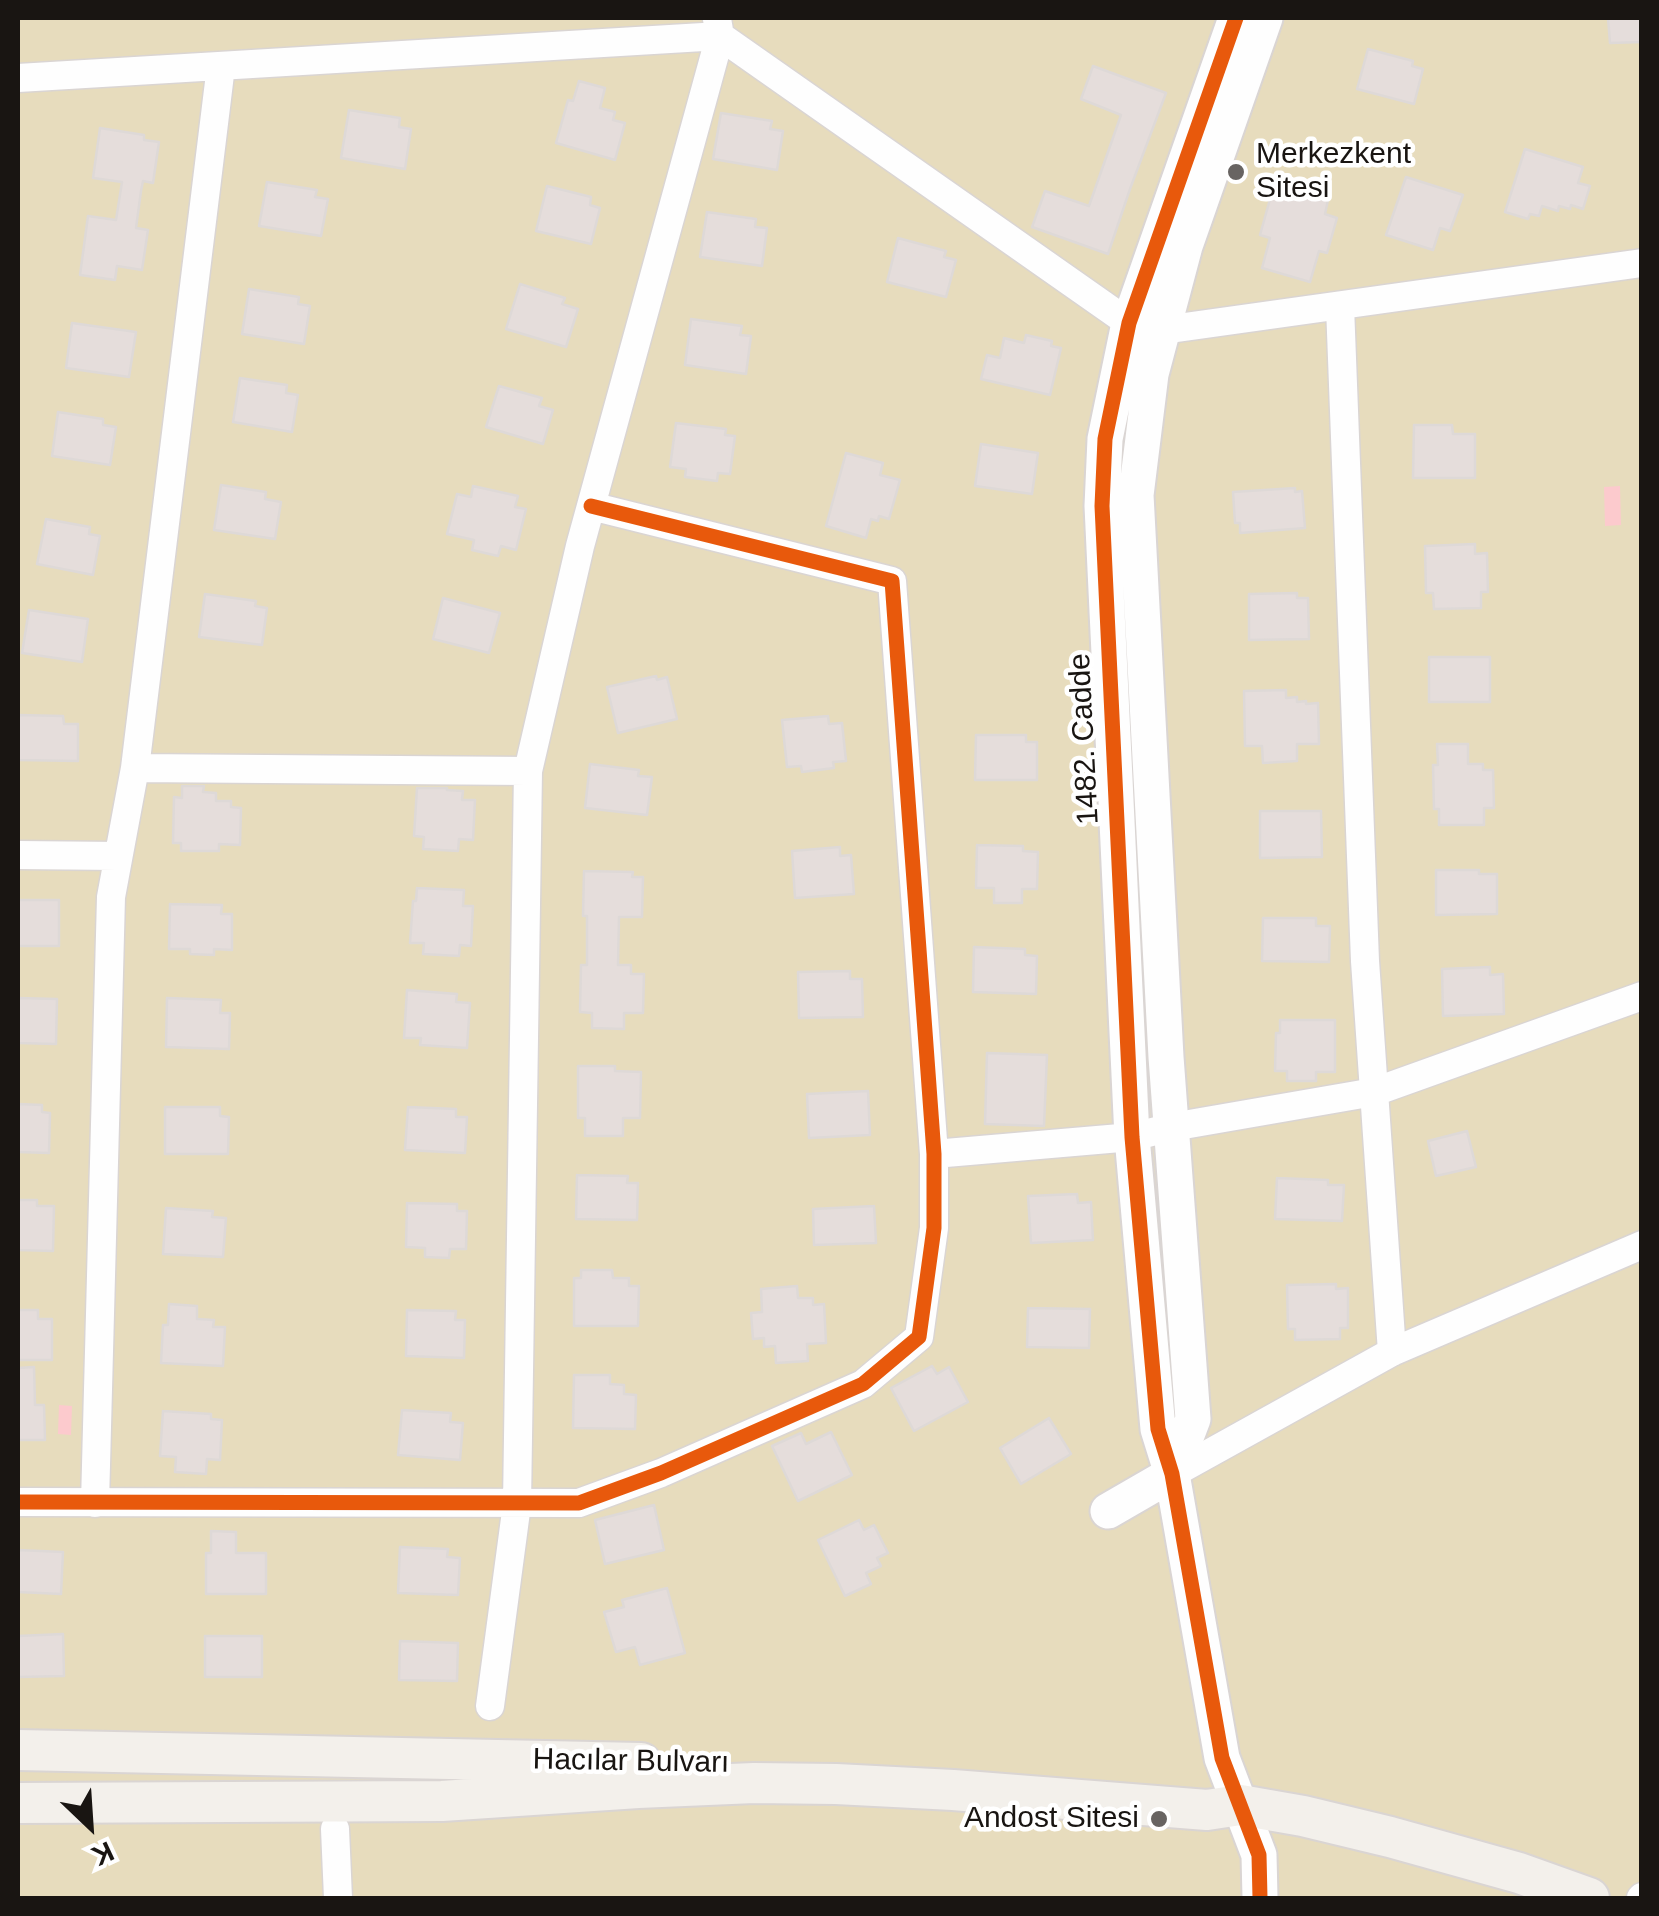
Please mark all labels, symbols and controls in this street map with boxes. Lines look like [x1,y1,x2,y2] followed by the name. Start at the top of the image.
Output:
[1256,137,1411,208] place label: Merkezkent Sitesi
[1225,161,1247,183] marker: Merkezkent Sitesi
[1063,652,1107,826] street label: 1482. Cadde
[532,1742,730,1782] street label: Hacılar Bulvarı
[40,1776,140,1876] north arrow
[964,1801,1139,1837] place label: Andost Sitesi
[1148,1808,1170,1830] marker: Andost Sitesi
[87,1835,119,1872] text: K

